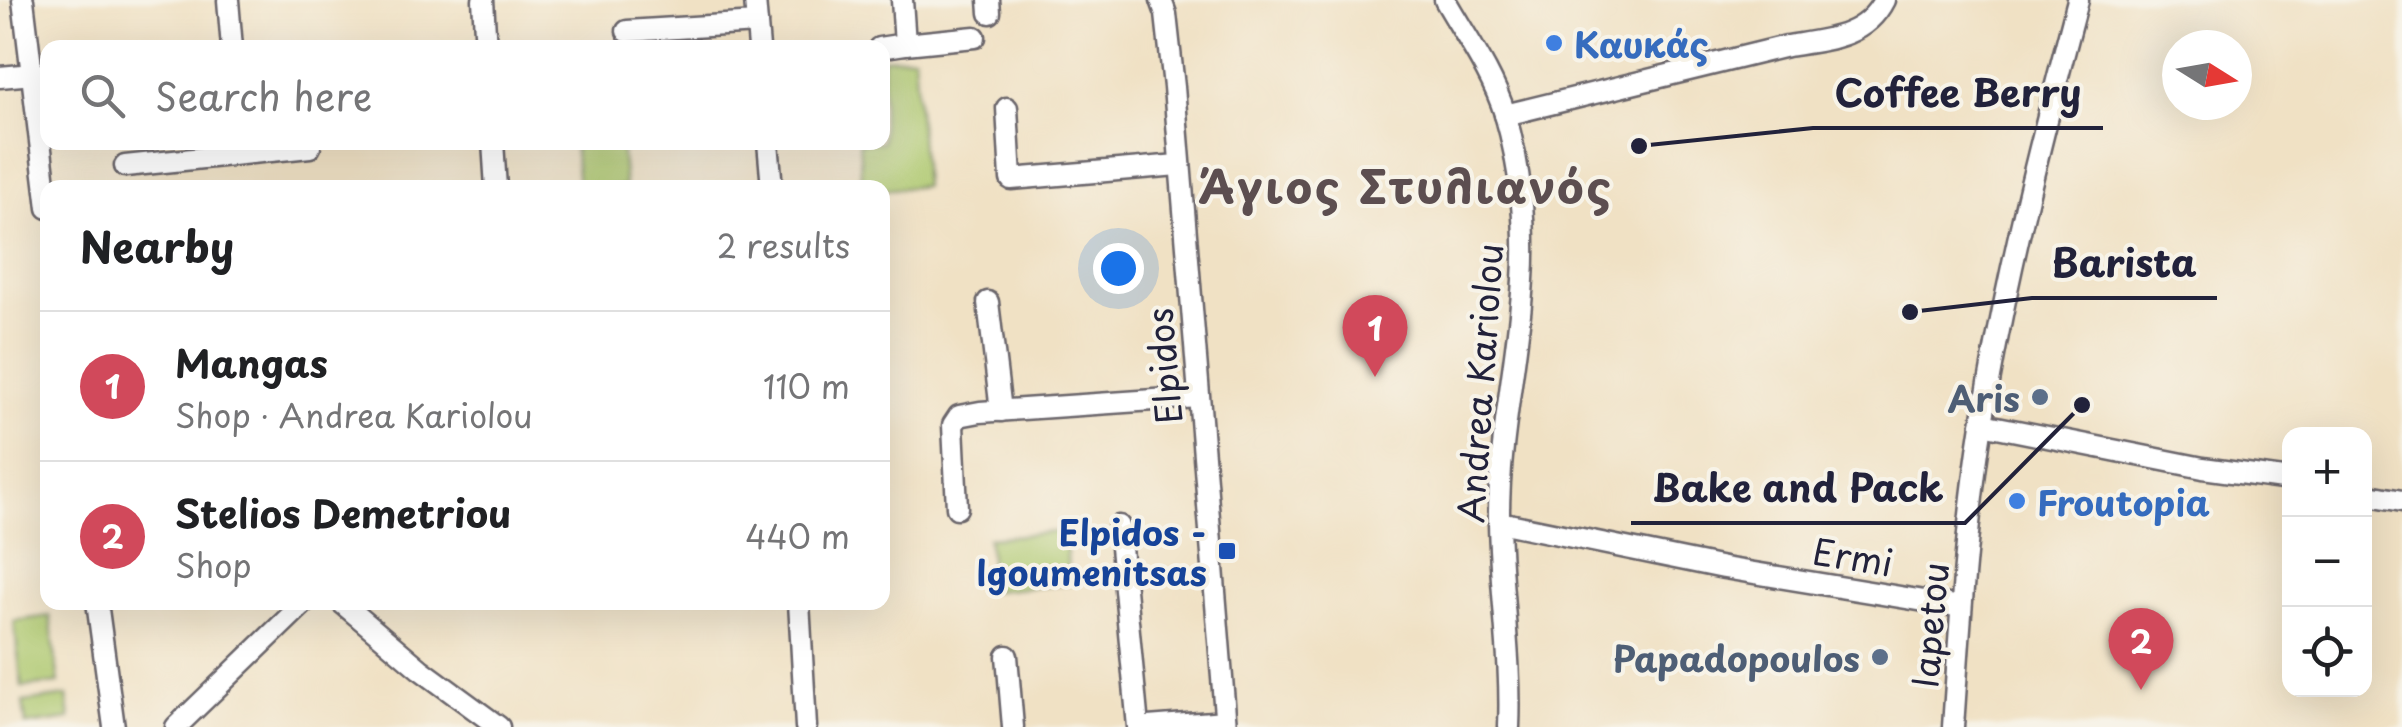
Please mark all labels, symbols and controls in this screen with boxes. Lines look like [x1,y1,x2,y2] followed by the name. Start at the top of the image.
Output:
[1574,17,1709,70] place label: Καυκάς
[2162,30,2252,120] north arrow
[1543,32,1565,54] marker: Καυκάς
[40,40,890,150] search box
[1813,60,2103,128] callout: Coffee Berry
[1834,63,2082,120] text: Coffee Berry
[155,67,372,124] text: Search here
[75,68,130,123] icon: search
[1199,151,1613,219] district label: Άγιος Στυλιανός
[80,214,234,277] text: Nearby
[717,221,850,269] text: 2 results
[2032,230,2217,298] callout: Barista
[2051,233,2197,290] text: Barista
[1443,242,1515,524] street label: Andrea Kariolou
[1093,243,1144,294] your location
[1342,294,1408,377] pin: 1
[1132,306,1194,426] street label: Elpidos
[175,334,328,391] text: Mangas
[105,362,120,410] text: 1
[763,362,850,410] text: 110 m
[1948,371,2020,424] place label: Aris
[2029,386,2051,408] marker: Aris
[175,391,533,439] text: Shop · Andrea Kariolou
[2282,427,2372,697] map controls
[2282,427,2372,517] button: +
[1631,455,1965,523] callout: Bake and Pack
[1652,458,1944,515] text: Bake and Pack
[2037,475,2210,528] place label: Froutopia
[175,484,511,541] text: Stelios Demetriou
[2006,490,2028,512] marker: Froutopia
[976,505,1207,598] place label: Elpidos - Igoumenitsas
[101,512,124,560] text: 2
[745,512,850,560] text: 440 m
[2282,517,2372,607] button: −
[1809,524,1897,588] street label: Ermi
[1216,540,1238,562] marker: Elpidos - Igoumenitsas
[175,541,252,589] text: Shop
[1897,560,1961,690] street label: Iapetou
[2282,607,2372,697] button: locate
[2108,608,2174,690] pin: 2
[1612,631,1860,684] place label: Papadopoulos
[1869,646,1891,668] marker: Papadopoulos

